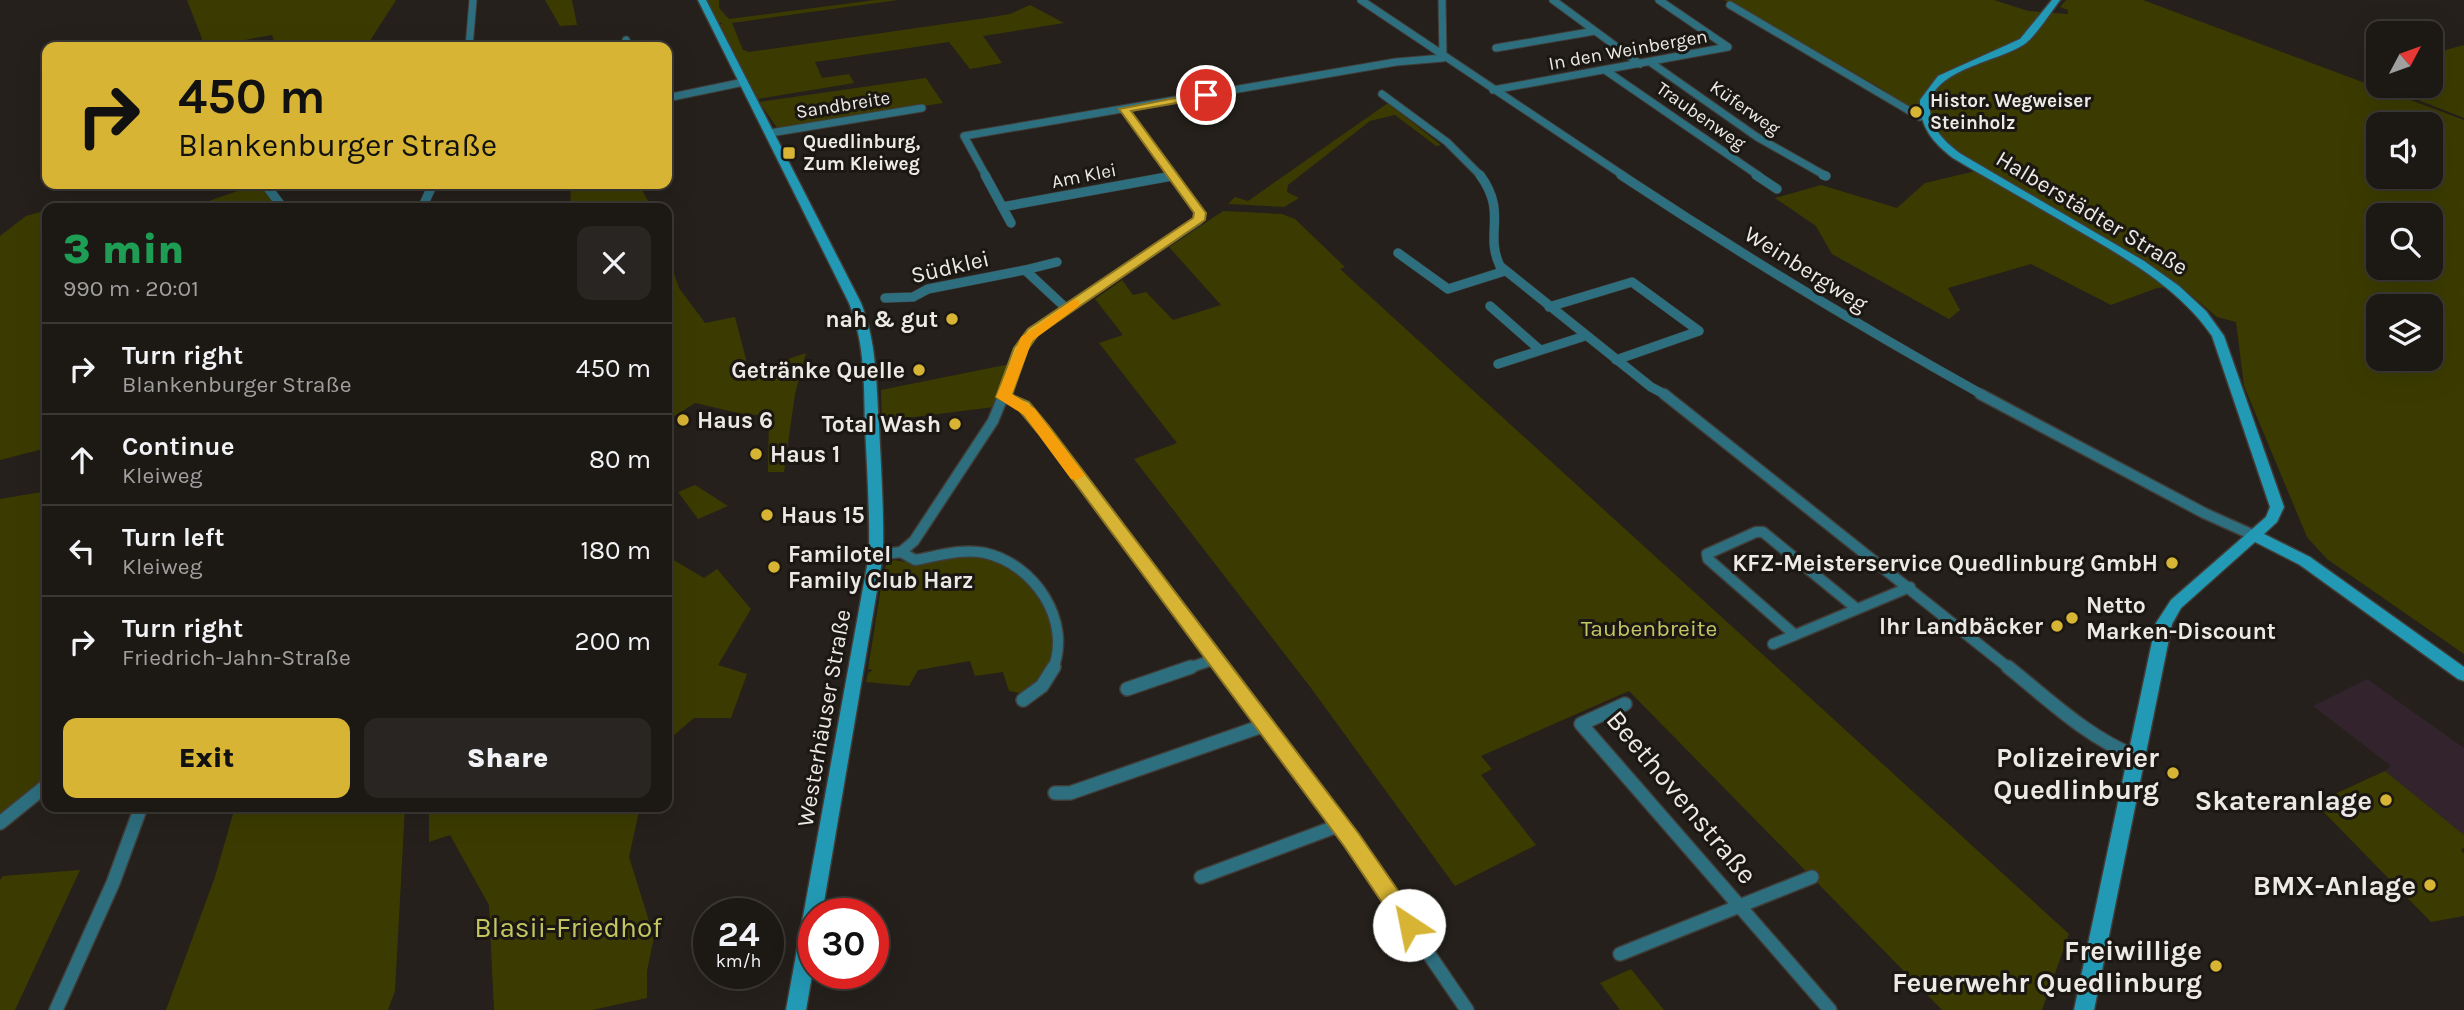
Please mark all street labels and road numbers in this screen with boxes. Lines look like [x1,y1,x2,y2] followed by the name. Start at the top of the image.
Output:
[1547,25,1709,75] street label: In den Weinbergen
[1706,76,1784,140] street label: Küferweg
[1652,77,1750,155] street label: Traubenweg
[794,87,892,123] street label: Sandbreite
[1991,145,2193,281] street label: Halberstädter Straße
[1050,159,1118,193] street label: Am Klei
[1739,220,1873,318] street label: Weinbergweg
[908,245,992,289] street label: Südklei
[792,607,856,829] street label: Westerhäuser Straße
[1600,703,1764,891] street label: Beethovenstraße

